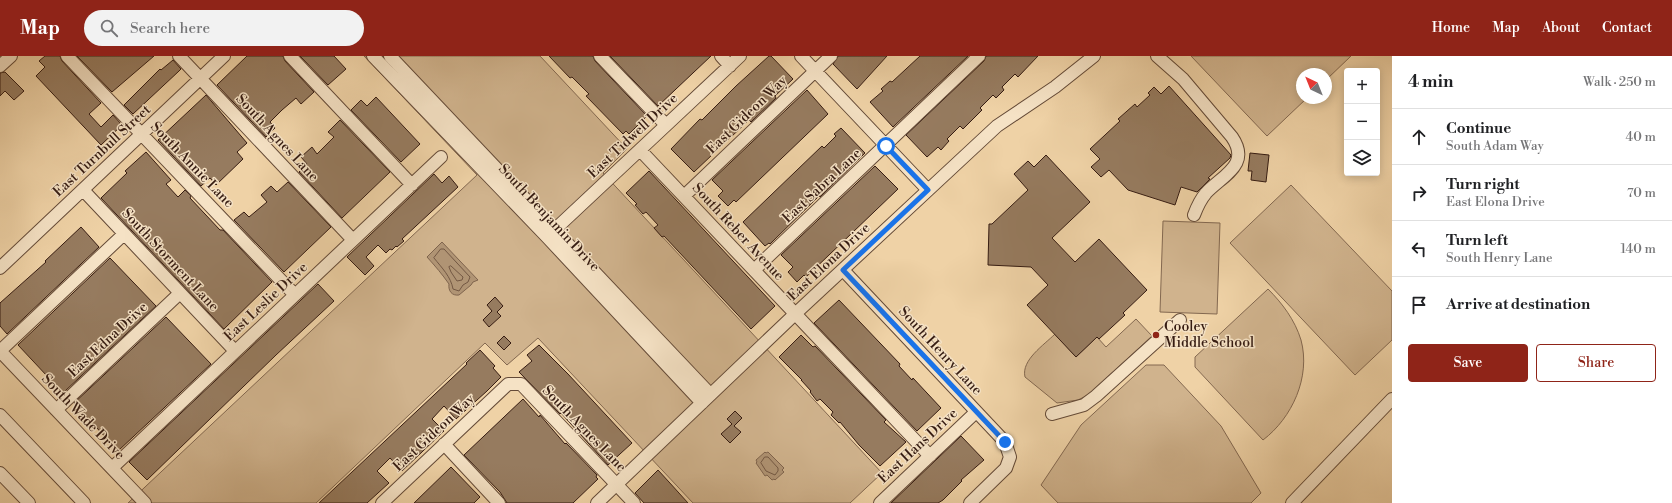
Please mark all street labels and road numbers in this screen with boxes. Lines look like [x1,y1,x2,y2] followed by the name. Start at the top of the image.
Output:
[703,72,791,158] street label: East Gideon Way
[232,90,322,186] street label: South Agnes Lane
[584,90,682,182] street label: East Tidwell Drive
[49,101,155,201] street label: East Turnbull Street
[146,118,238,212] street label: South Annie Lane
[779,145,865,227] street label: East Sabra Lane
[494,160,604,276] street label: South Benjamin Drive
[688,179,788,285] street label: South Reber Avenue
[118,205,222,315] street label: South Storment Lane
[784,219,874,305] street label: East Elona Drive
[220,259,312,345] street label: East Leslie Drive
[64,298,152,382] street label: East Edna Drive
[894,303,986,399] street label: South Henry Lane
[37,370,129,464] street label: South Wade Drive
[538,382,630,476] street label: South Agnes Lane
[389,390,479,476] street label: East Gideon Way
[875,405,961,487] street label: East Hans Drive

